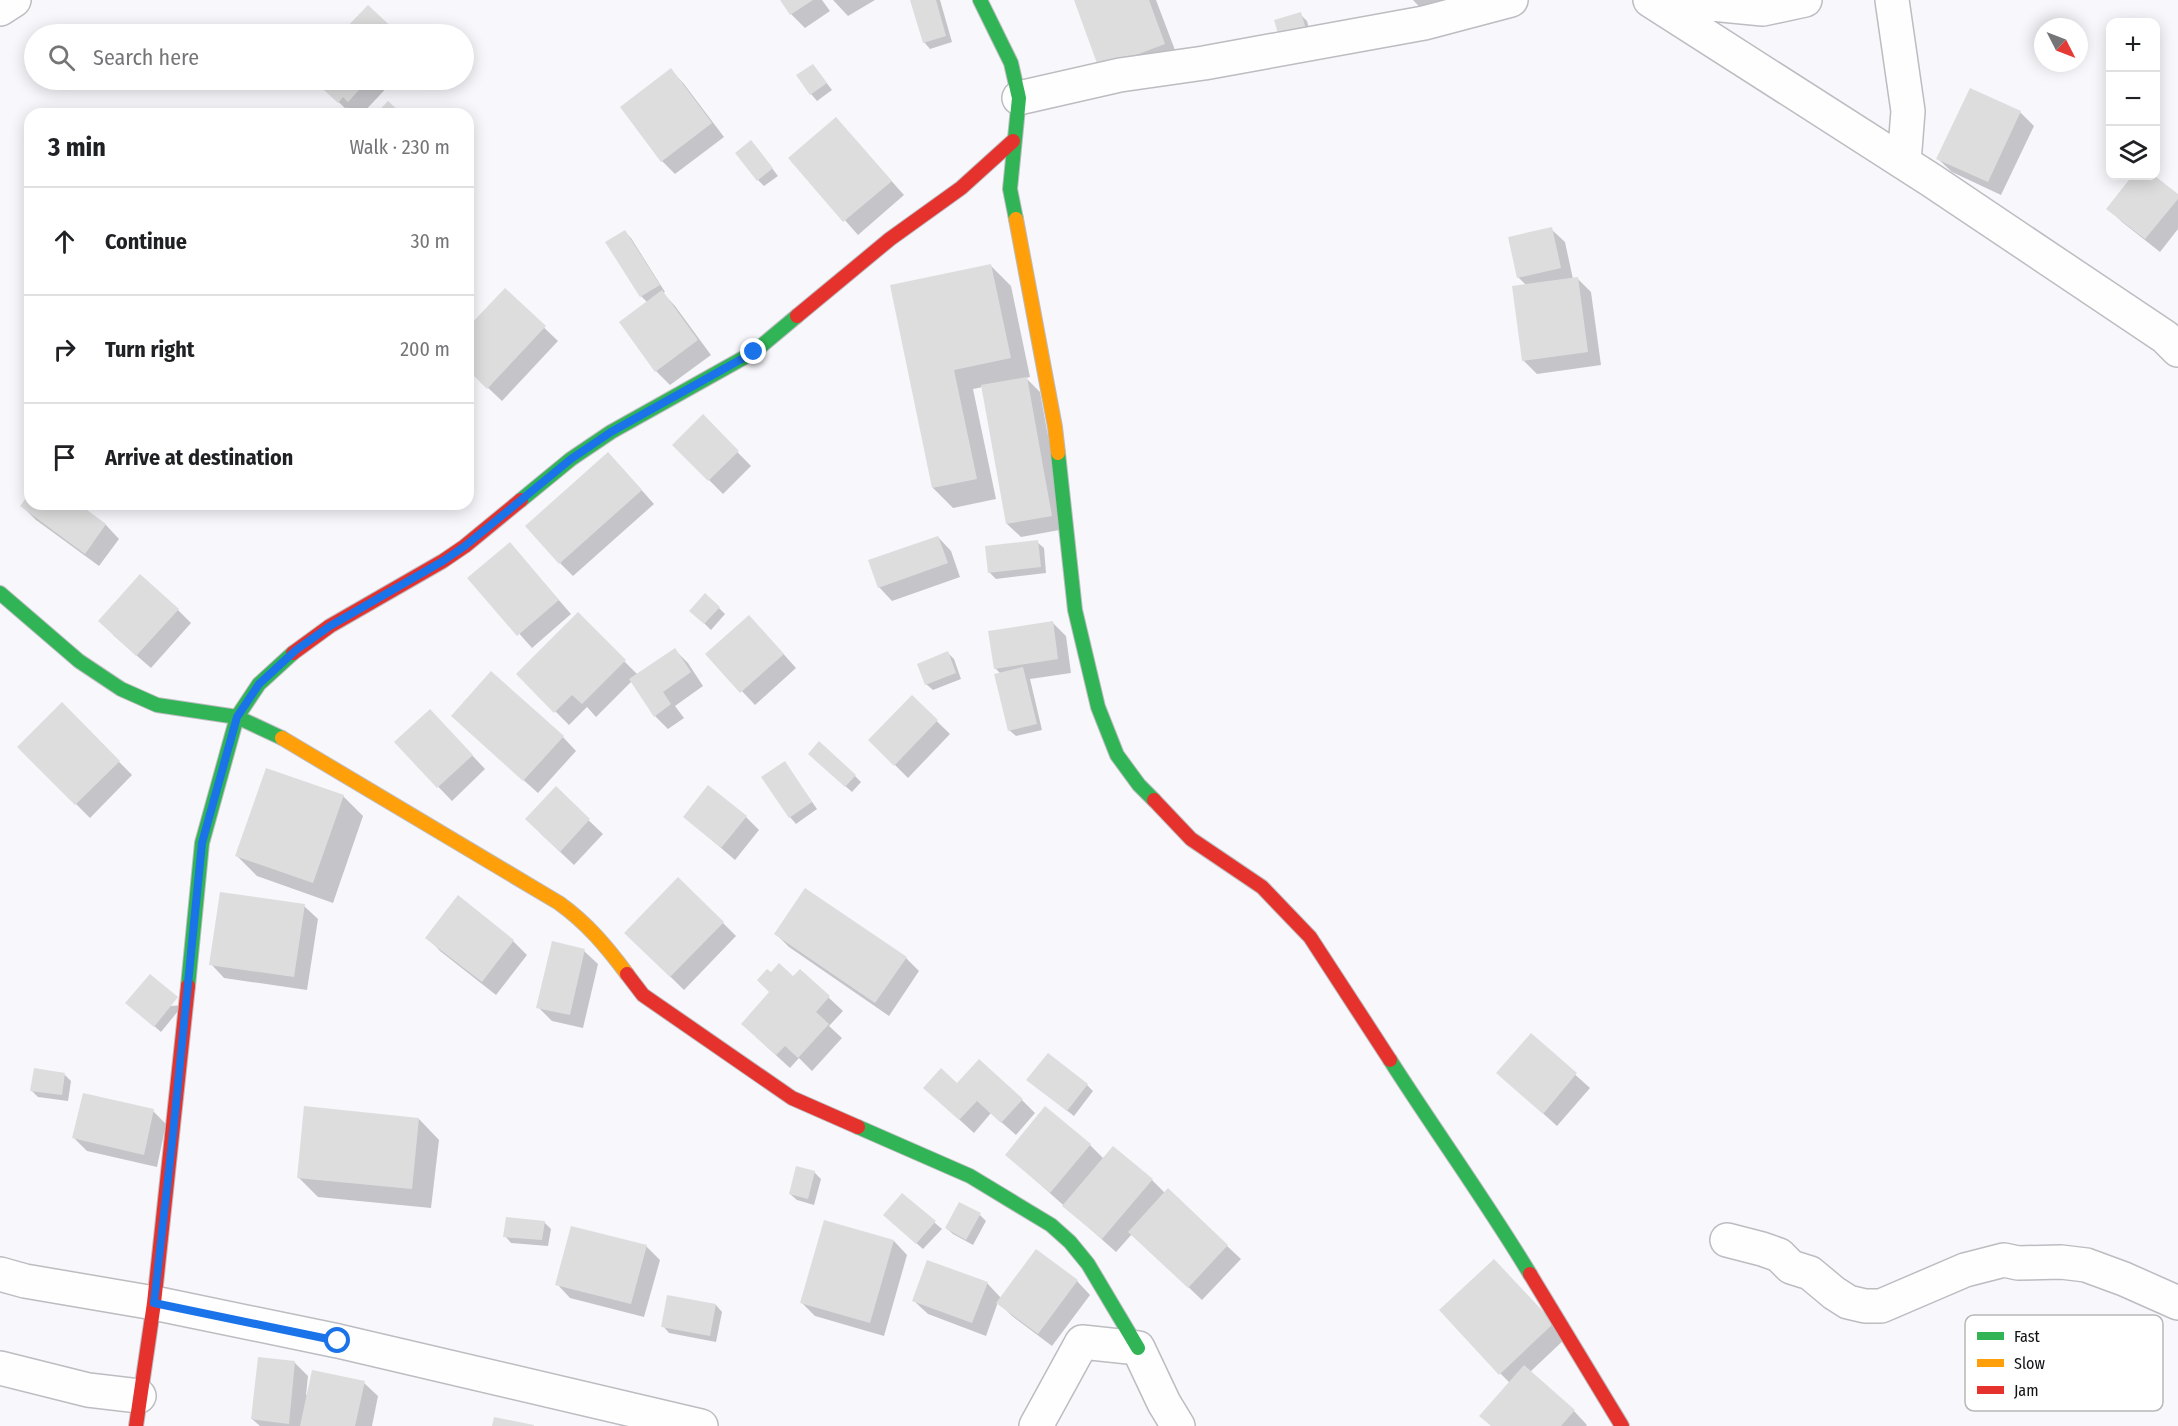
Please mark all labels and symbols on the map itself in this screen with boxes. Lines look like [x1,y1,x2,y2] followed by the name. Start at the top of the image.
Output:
[2034,18,2088,72] north arrow
[740,338,766,364] route end
[1965,1315,2163,1411] legend
[324,1327,350,1353] route start
[2014,1327,2041,1346] text: Fast
[2014,1354,2045,1373] text: Slow
[2014,1381,2039,1400] text: Jam

